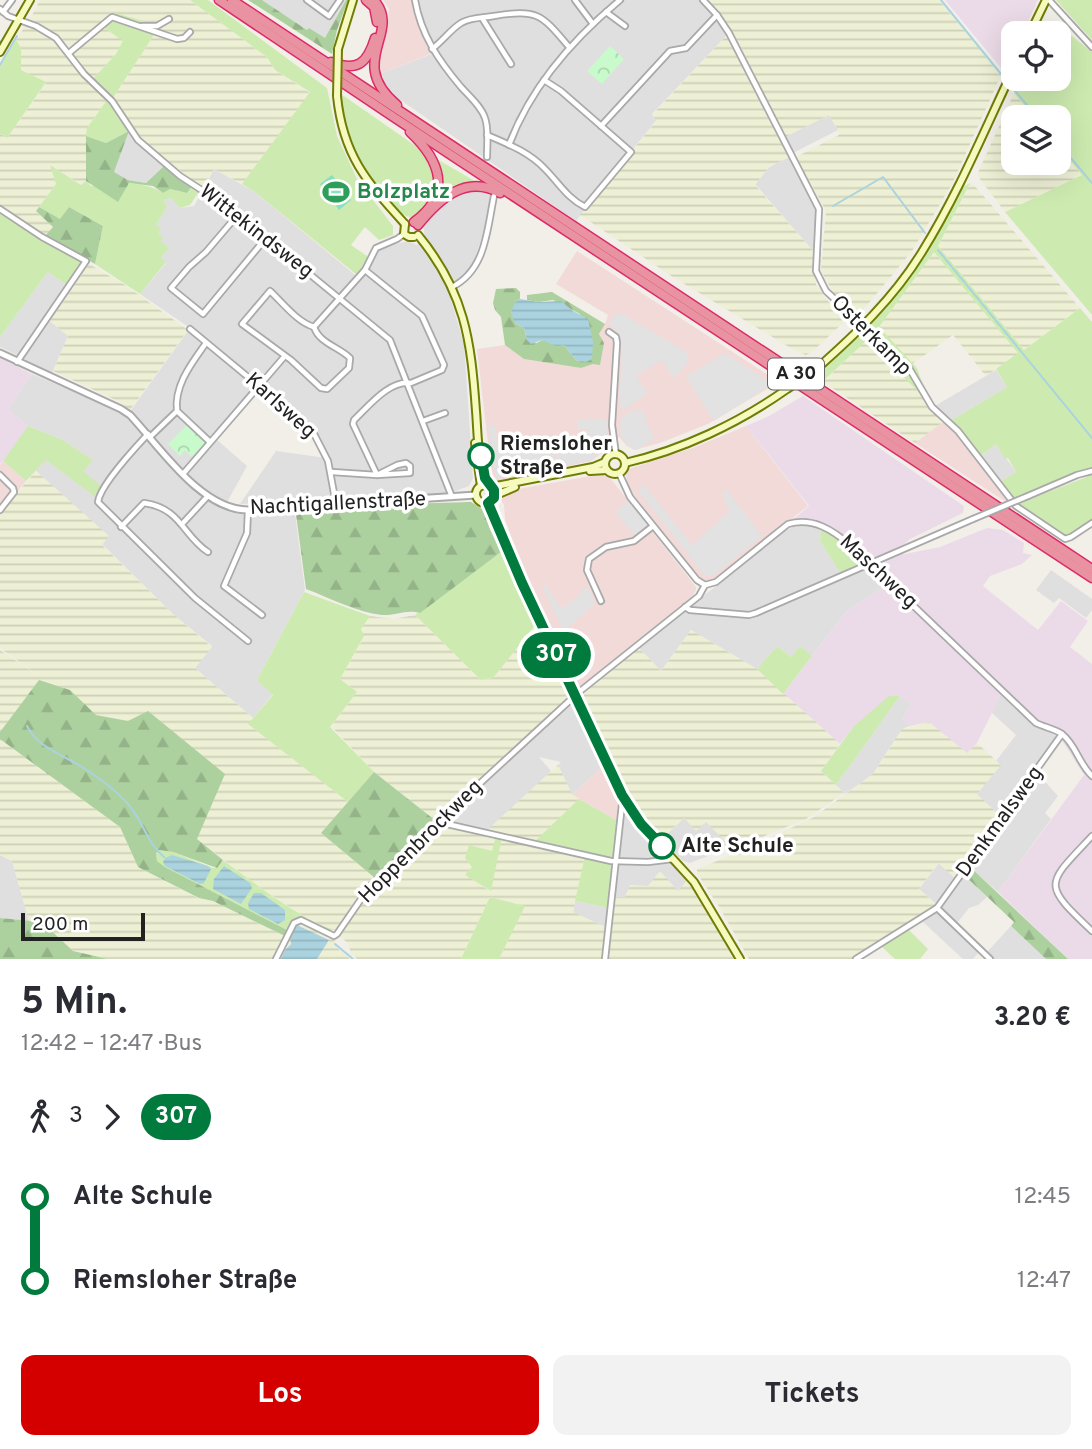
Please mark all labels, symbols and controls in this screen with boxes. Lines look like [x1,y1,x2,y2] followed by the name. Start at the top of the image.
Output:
[1001,21,1071,175] map controls
[1001,21,1071,91] button: locate
[1001,105,1071,175] button: layers
[321,177,351,207] sports icon: Bolzplatz
[193,179,319,285] street label: Wittekindsweg
[357,179,450,206] place label: Bolzplatz
[825,290,917,382] street label: Osterkamp
[768,358,824,390] road number: A 30
[239,367,321,445] street label: Karlsweg
[500,431,612,482] place label: Riemsloher Straße
[468,443,494,469] marker: Riemsloher Straße
[249,486,427,522] street label: Nachtigallenstraße
[833,529,923,615] street label: Maschweg
[516,632,596,678] line badge: 307
[535,640,577,670] text: 307
[951,761,1049,883] street label: Denkmalsweg
[353,774,489,910] street label: Hoppenbrockweg
[649,833,675,859] marker: Alte Schule
[681,833,794,860] place label: Alte Schule
[21,910,145,942] scale bar
[32,913,88,937] text: 200 m
[21,979,127,1028] text: 5 Min.
[994,1002,1071,1035] text: 3.20 €
[21,1030,202,1059] text: 12:42 – 12:47 · Bus
[21,1098,59,1136] icon: walk
[93,1098,131,1136] icon: forward
[69,1102,83,1131] text: 3
[155,1102,197,1132] text: 307
[73,1181,213,1214] text: Alte Schule
[1015,1183,1071,1212] text: 12:45
[73,1265,297,1298] text: Riemsloher Straße
[1017,1267,1071,1296] text: 12:47
[21,1355,539,1435] button: Los
[553,1355,1071,1435] button: Tickets

